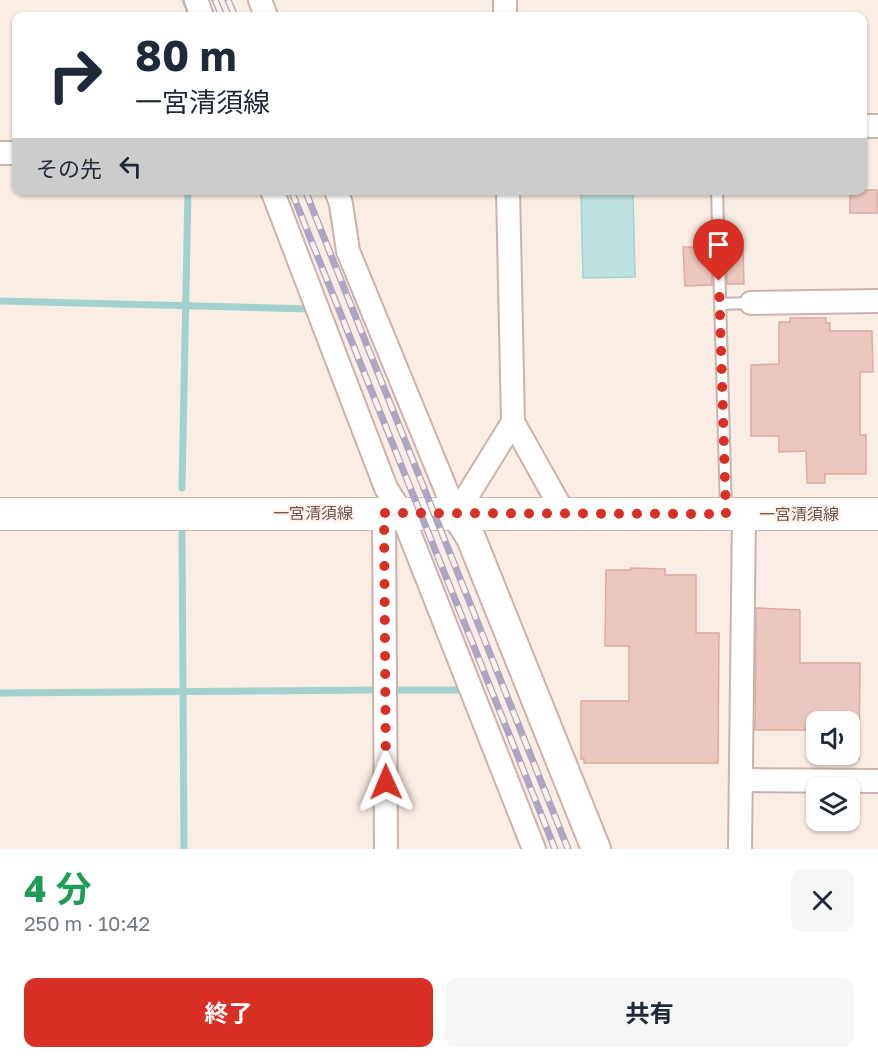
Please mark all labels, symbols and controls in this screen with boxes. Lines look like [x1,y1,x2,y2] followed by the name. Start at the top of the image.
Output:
[135,30,236,80] text: 80 m
[36,36,114,114] icon: right
[135,86,270,118] text: 一宮清須線
[114,150,147,183] icon: left
[36,155,102,182] text: その先
[693,219,744,281] pin
[702,228,735,261] icon: arrive
[273,503,353,523] street label: 一宮清須線
[759,504,839,524] street label: 一宮清須線
[806,711,860,831] map controls
[806,711,860,765] button: sound
[354,750,418,814] position arrow
[806,777,860,831] button: layers
[24,867,92,910] text: 4 分
[791,869,854,932] button: close
[24,911,150,935] text: 250 m · 10:42
[24,978,433,1047] button: 終了
[445,978,854,1047] button: 共有

